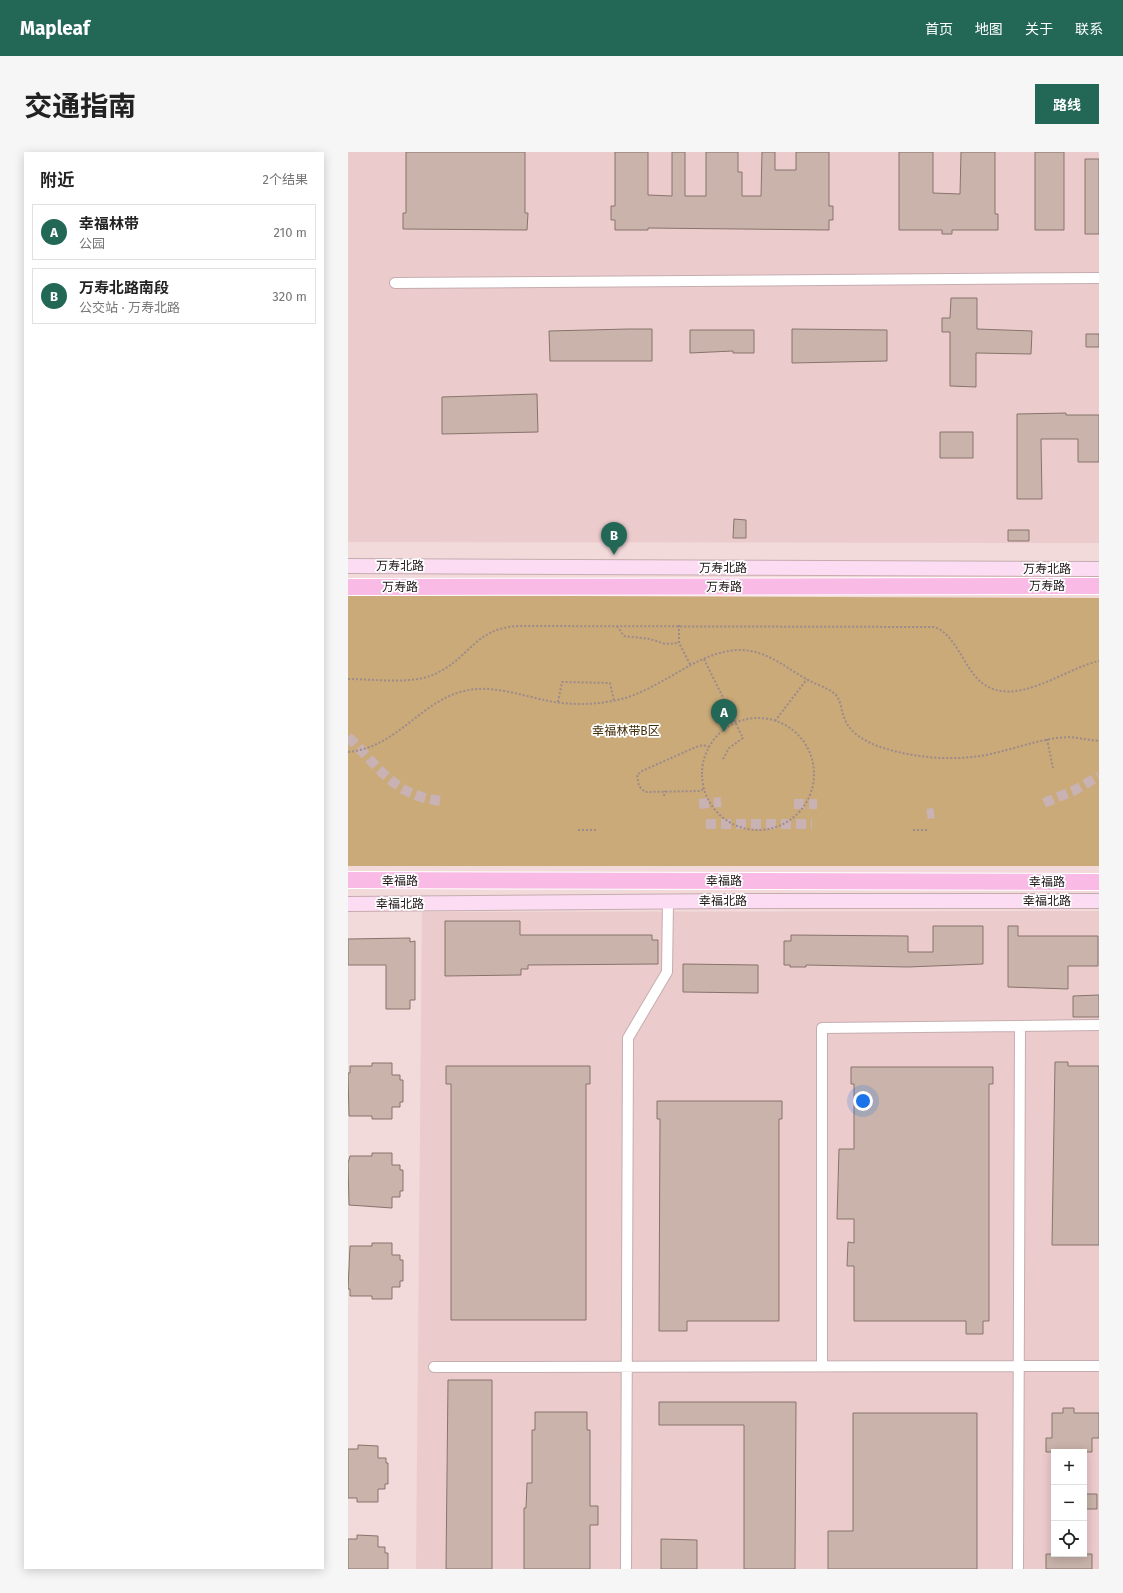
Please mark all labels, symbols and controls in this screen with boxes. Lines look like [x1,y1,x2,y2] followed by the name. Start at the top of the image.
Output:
[20,17,90,40] text: Mapleaf
[925,21,953,38] text: 首页
[975,21,1003,38] text: 地图
[1025,21,1053,38] text: 关于
[1075,21,1103,38] text: 联系
[1035,84,1099,124] button: 路线
[24,90,136,123] text: 交通指南
[40,170,74,191] text: 附近
[263,172,308,187] text: 2个结果
[79,215,139,233] text: 幸福林带
[50,225,58,240] text: A
[273,225,307,240] text: 210 m
[79,236,105,251] text: 公园
[79,279,169,297] text: 万寿北路南段
[50,289,58,304] text: B
[272,289,307,304] text: 320 m
[79,300,180,315] text: 公交站 · 万寿北路
[601,522,627,555] pin: B
[376,559,424,573] street label: 万寿北路
[699,561,747,575] street label: 万寿北路
[1023,562,1071,576] street label: 万寿北路
[1029,579,1065,593] street label: 万寿路
[382,580,418,594] street label: 万寿路
[706,580,742,594] street label: 万寿路
[711,699,737,732] pin: A
[592,724,660,738] park label: 幸福林带B区
[382,874,418,888] street label: 幸福路
[706,874,742,888] street label: 幸福路
[1029,875,1065,889] street label: 幸福路
[699,894,747,908] street label: 幸福北路
[1023,894,1071,908] street label: 幸福北路
[376,897,424,911] street label: 幸福北路
[853,1091,873,1111] your location
[1051,1449,1087,1557] map controls
[1051,1449,1087,1485] button: +
[1051,1485,1087,1521] button: −
[1051,1521,1087,1557] button: locate

